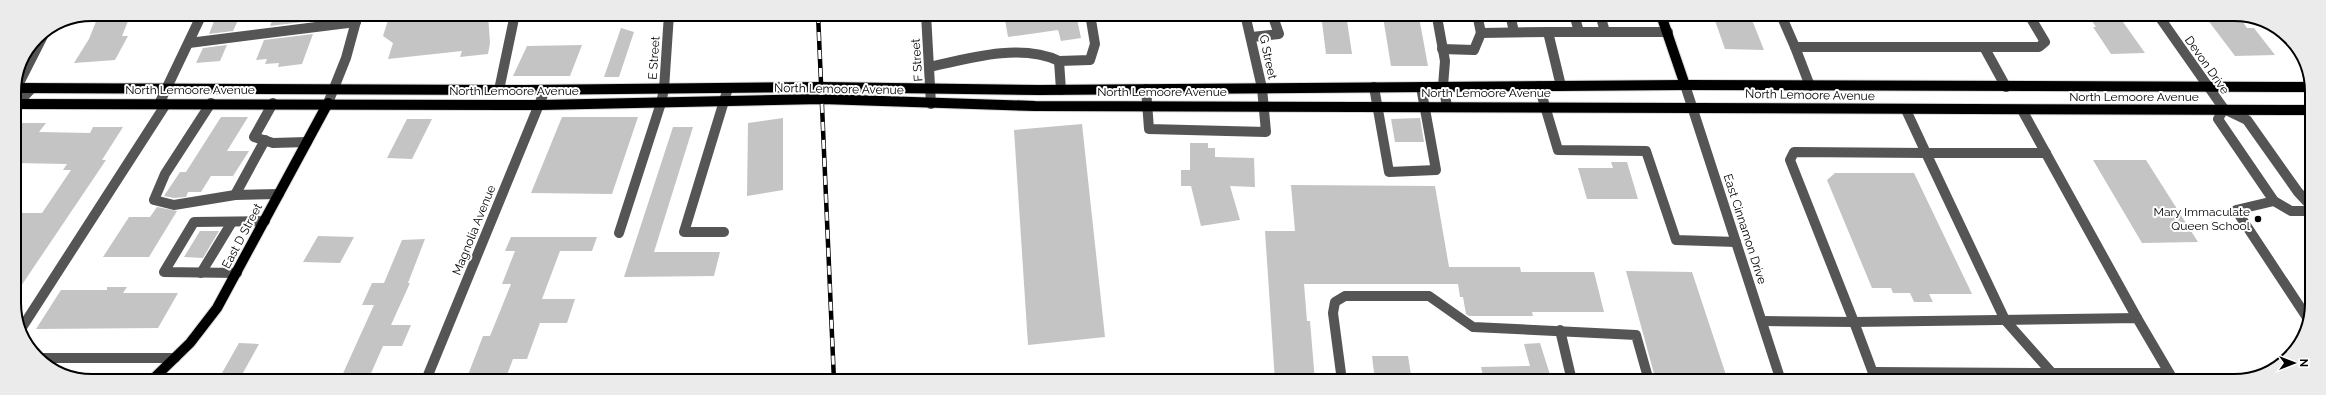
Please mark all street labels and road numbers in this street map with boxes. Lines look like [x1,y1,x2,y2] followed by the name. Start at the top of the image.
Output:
[2182,33,2232,97] street label: Devon Drive
[1256,34,1280,80] street label: G Street
[645,36,663,80] street label: E Street
[909,38,925,82] street label: F Street
[774,81,904,97] street label: North Lemoore Avenue
[125,83,255,97] street label: North Lemoore Avenue
[449,84,579,98] street label: North Lemoore Avenue
[1097,85,1227,99] street label: North Lemoore Avenue
[1421,86,1551,100] street label: North Lemoore Avenue
[1745,87,1875,103] street label: North Lemoore Avenue
[2069,90,2199,104] street label: North Lemoore Avenue
[1721,172,1769,286] street label: East Cinnamon Drive
[450,183,498,277] street label: Magnolia Avenue
[219,201,265,271] street label: East D Street

